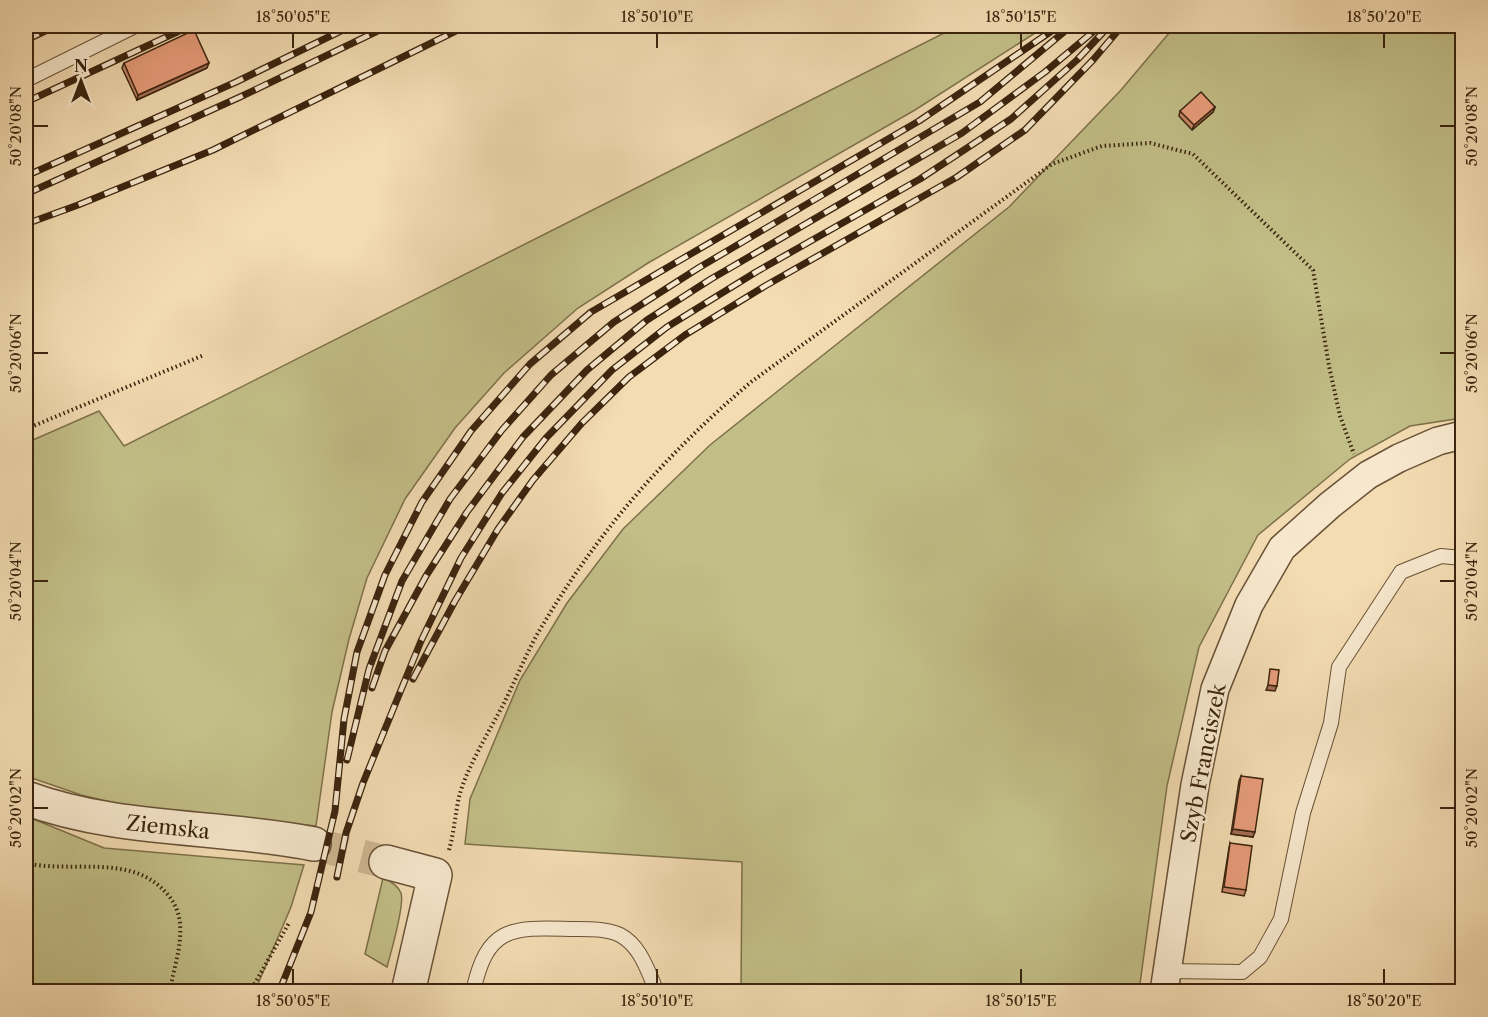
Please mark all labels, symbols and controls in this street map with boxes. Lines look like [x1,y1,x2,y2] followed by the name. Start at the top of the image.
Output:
[256,7,330,26] text: 18°50'05"E
[621,7,693,26] text: 18°50'10"E
[985,7,1057,26] text: 18°50'15"E
[1346,7,1422,26] text: 18°50'20"E
[51,51,111,111] north arrow
[74,56,88,76] text: N
[6,86,25,166] text: 50°20'08"N
[1462,86,1481,166] text: 50°20'08"N
[6,313,25,393] text: 50°20'06"N
[1462,313,1481,393] text: 50°20'06"N
[6,541,25,621] text: 50°20'04"N
[1462,541,1481,621] text: 50°20'04"N
[1175,681,1231,844] street label: Szyb Franciszek
[6,768,25,848] text: 50°20'02"N
[1462,768,1481,848] text: 50°20'02"N
[125,810,212,844] street label: Ziemska
[256,991,330,1010] text: 18°50'05"E
[621,991,693,1010] text: 18°50'10"E
[985,991,1057,1010] text: 18°50'15"E
[1346,991,1422,1010] text: 18°50'20"E

